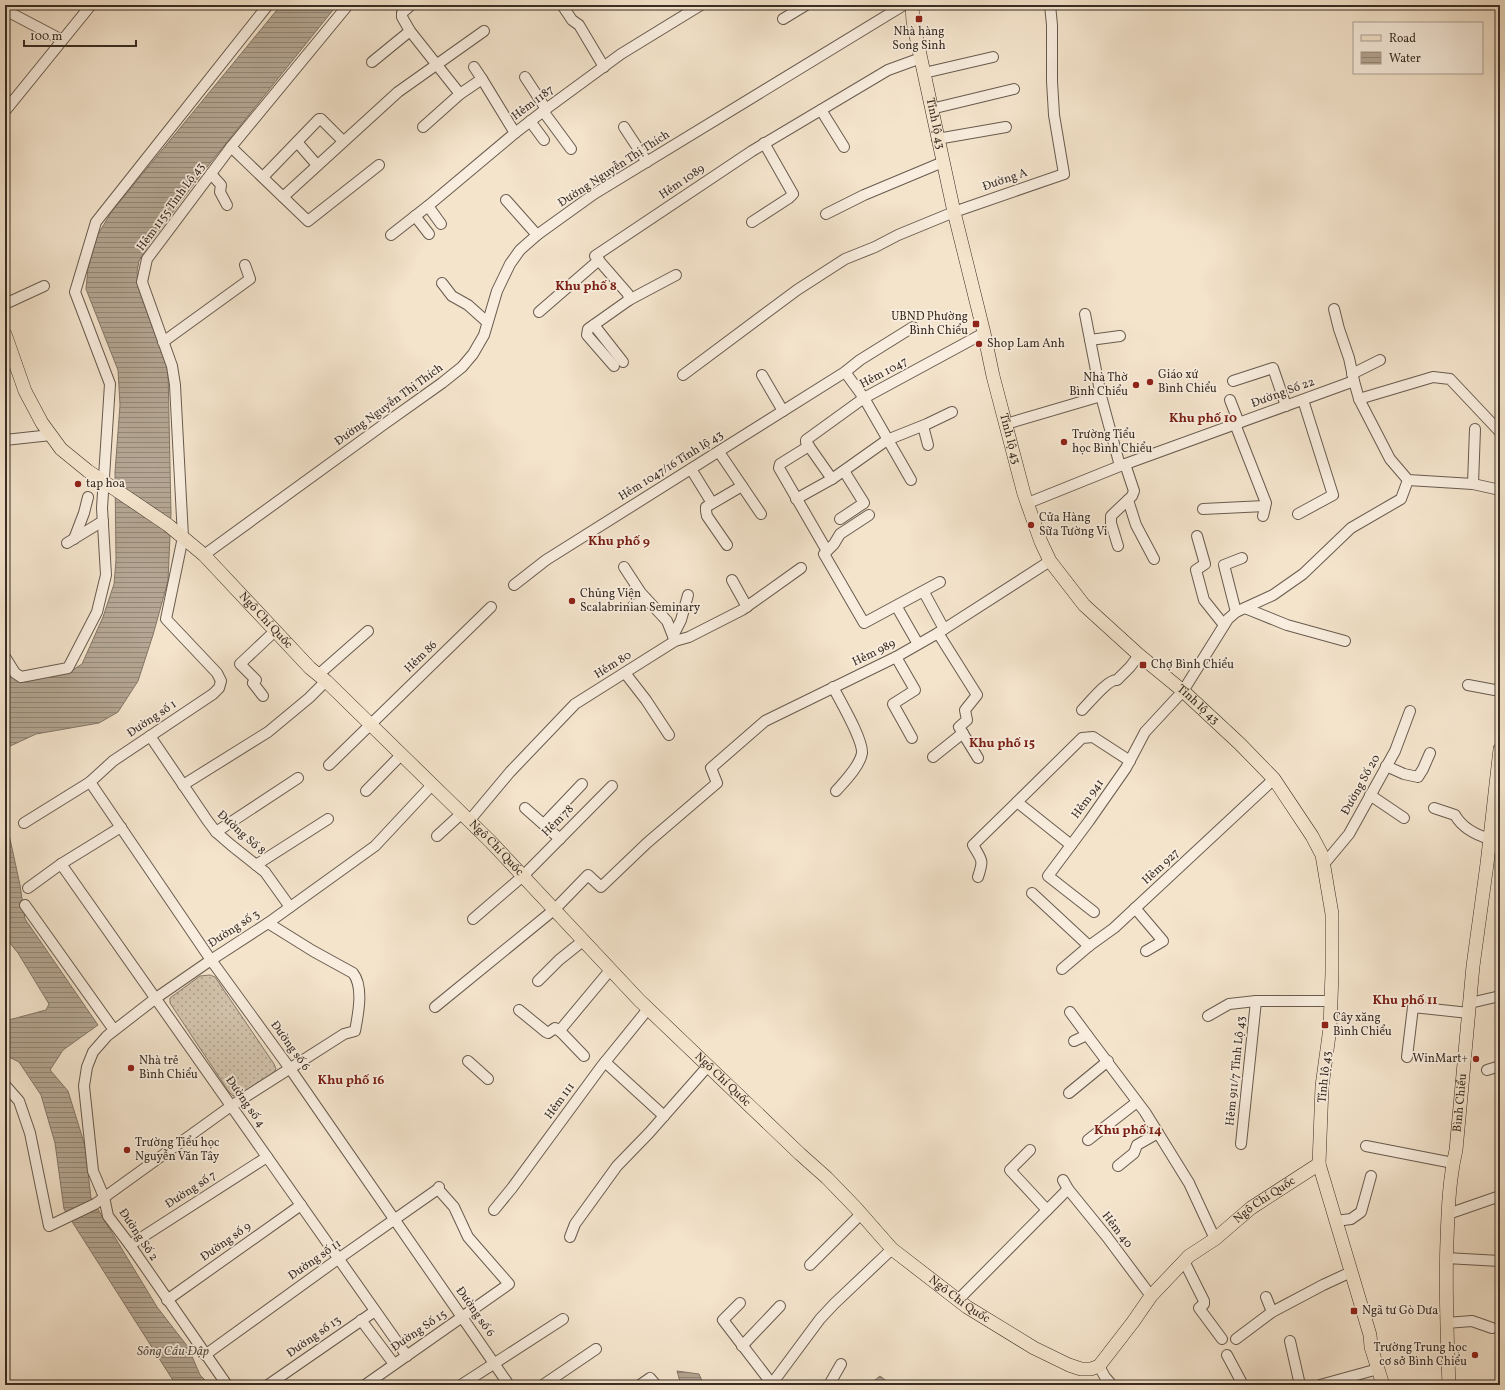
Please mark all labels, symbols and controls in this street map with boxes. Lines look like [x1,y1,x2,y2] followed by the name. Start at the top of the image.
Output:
[914,14,924,24] marker: Nhà hàng Song Sinh
[24,22,136,48] scale bar
[1353,22,1483,74] legend
[892,24,946,54] place label: Nhà hàng Song Sinh
[30,29,63,45] text: 100 m
[1389,31,1416,47] text: Road
[1389,51,1421,67] text: Water
[509,82,558,124] street label: Hẻm 1187
[922,96,948,151] street label: Tỉnh lộ 43
[555,127,673,211] street label: Đường Nguyễn Thị Thích
[133,159,209,255] street label: Hẻm 1155 Tỉnh Lộ 43
[656,161,708,203] street label: Hẻm 1089
[980,165,1030,195] street label: Đường A
[555,278,617,296] district label: Khu phố 8
[891,309,968,339] place label: UBND Phường Bình Chiểu
[971,319,981,329] marker: UBND Phường Bình Chiểu
[987,336,1065,352] place label: Shop Lam Anh
[974,339,984,349] marker: Shop Lam Anh
[857,354,911,392] street label: Hẻm 1047
[332,360,446,450] street label: Đường Nguyễn Thị Thích
[1158,367,1217,397] place label: Giáo xứ Bình Chiểu
[1069,370,1128,400] place label: Nhà Thờ Bình Chiểu
[1249,374,1317,412] street label: Đường Số 22
[1145,377,1155,387] marker: Giáo xứ Bình Chiểu
[1131,380,1141,390] marker: Nhà Thờ Bình Chiểu
[1169,410,1237,428] district label: Khu phố 10
[995,412,1024,466] street label: Tỉnh lộ 43
[616,427,726,505] street label: Hẻm 1047/16 Tỉnh lộ 43
[1072,427,1152,457] place label: Trường Tiểu học Bình Chiểu
[1059,437,1069,447] marker: Trường Tiểu học Bình Chiểu
[86,476,125,492] place label: tap hoa
[73,479,83,489] marker: tap hoa
[1039,510,1108,540] place label: Cửa Hàng Sữa Tường Vi
[1026,520,1036,530] marker: Cửa Hàng Sữa Tường Vi
[588,533,650,551] district label: Khu phố 9
[580,586,701,616] place label: Chủng Viện Scalabrinian Seminary
[235,589,296,652] street label: Ngô Chí Quốc
[567,596,577,606] marker: Chủng Viện Scalabrinian Seminary
[850,636,898,670] street label: Hẻm 989
[401,637,441,677] street label: Hẻm 86
[591,647,635,683] street label: Hẻm 80
[1151,657,1234,673] place label: Chợ Bình Chiểu
[1138,660,1148,670] marker: Chợ Bình Chiểu
[1173,681,1222,728] street label: Tỉnh lộ 43
[124,696,180,742] street label: Đường số 1
[969,735,1035,753] district label: Khu phố 15
[1338,752,1384,818] street label: Đường Số 20
[1068,776,1108,822] street label: Hẻm 941
[538,801,578,841] street label: Hẻm 78
[213,807,269,859] street label: Đường Số 8
[465,817,527,880] street label: Ngô Chí Quốc
[1139,845,1183,889] street label: Hẻm 927
[205,906,263,952] street label: Đường số 3
[1372,992,1438,1010] district label: Khu phố 11
[1333,1010,1392,1040] place label: Cây xăng Bình Chiểu
[1222,1015,1250,1127] street label: Hẻm 911/7 Tỉnh Lộ 43
[266,1018,314,1074] street label: Đường số 6
[1320,1020,1330,1030] marker: Cây xăng Bình Chiểu
[691,1049,754,1110] street label: Ngô Chí Quốc
[1314,1050,1336,1104] street label: Tỉnh lộ 43
[1413,1051,1468,1067] place label: WinMart+
[139,1053,198,1083] place label: Nhà trẻ Bình Chiểu
[1471,1054,1481,1064] marker: WinMart+
[126,1063,136,1073] marker: Nhà trẻ Bình Chiểu
[317,1072,385,1090] district label: Khu phố 16
[221,1073,269,1131] street label: Đường số 4
[1450,1073,1471,1133] street label: Bình Chiểu
[541,1079,579,1123] street label: Hẻm 111
[1094,1122,1162,1140] district label: Khu phố 14
[135,1135,220,1165] place label: Trường Tiểu học Nguyễn Văn Tây
[122,1145,132,1155] marker: Trường Tiểu học Nguyễn Văn Tây
[162,1167,220,1212] street label: Đường số 7
[1230,1173,1299,1227] street label: Ngô Chí Quốc
[115,1206,161,1264] street label: Đường Số 2
[1098,1209,1136,1251] street label: Hẻm 40
[198,1219,254,1265] street label: Đường số 9
[285,1236,345,1284] street label: Đường số 11
[925,1272,993,1327] street label: Ngô Chí Quốc
[452,1284,498,1340] street label: Đường số 6
[1362,1303,1438,1319] place label: Ngã tư Gò Dưa
[388,1306,450,1356] street label: Đường Số 15
[1349,1306,1359,1316] marker: Ngã tư Gò Dưa
[284,1312,344,1362] street label: Đường số 13
[1373,1340,1467,1370] place label: Trường Trung học cơ sở Bình Chiểu
[137,1343,209,1361] water label: Sông Cầu Đập
[1470,1350,1480,1360] marker: Trường Trung học cơ sở Bình Chiểu

